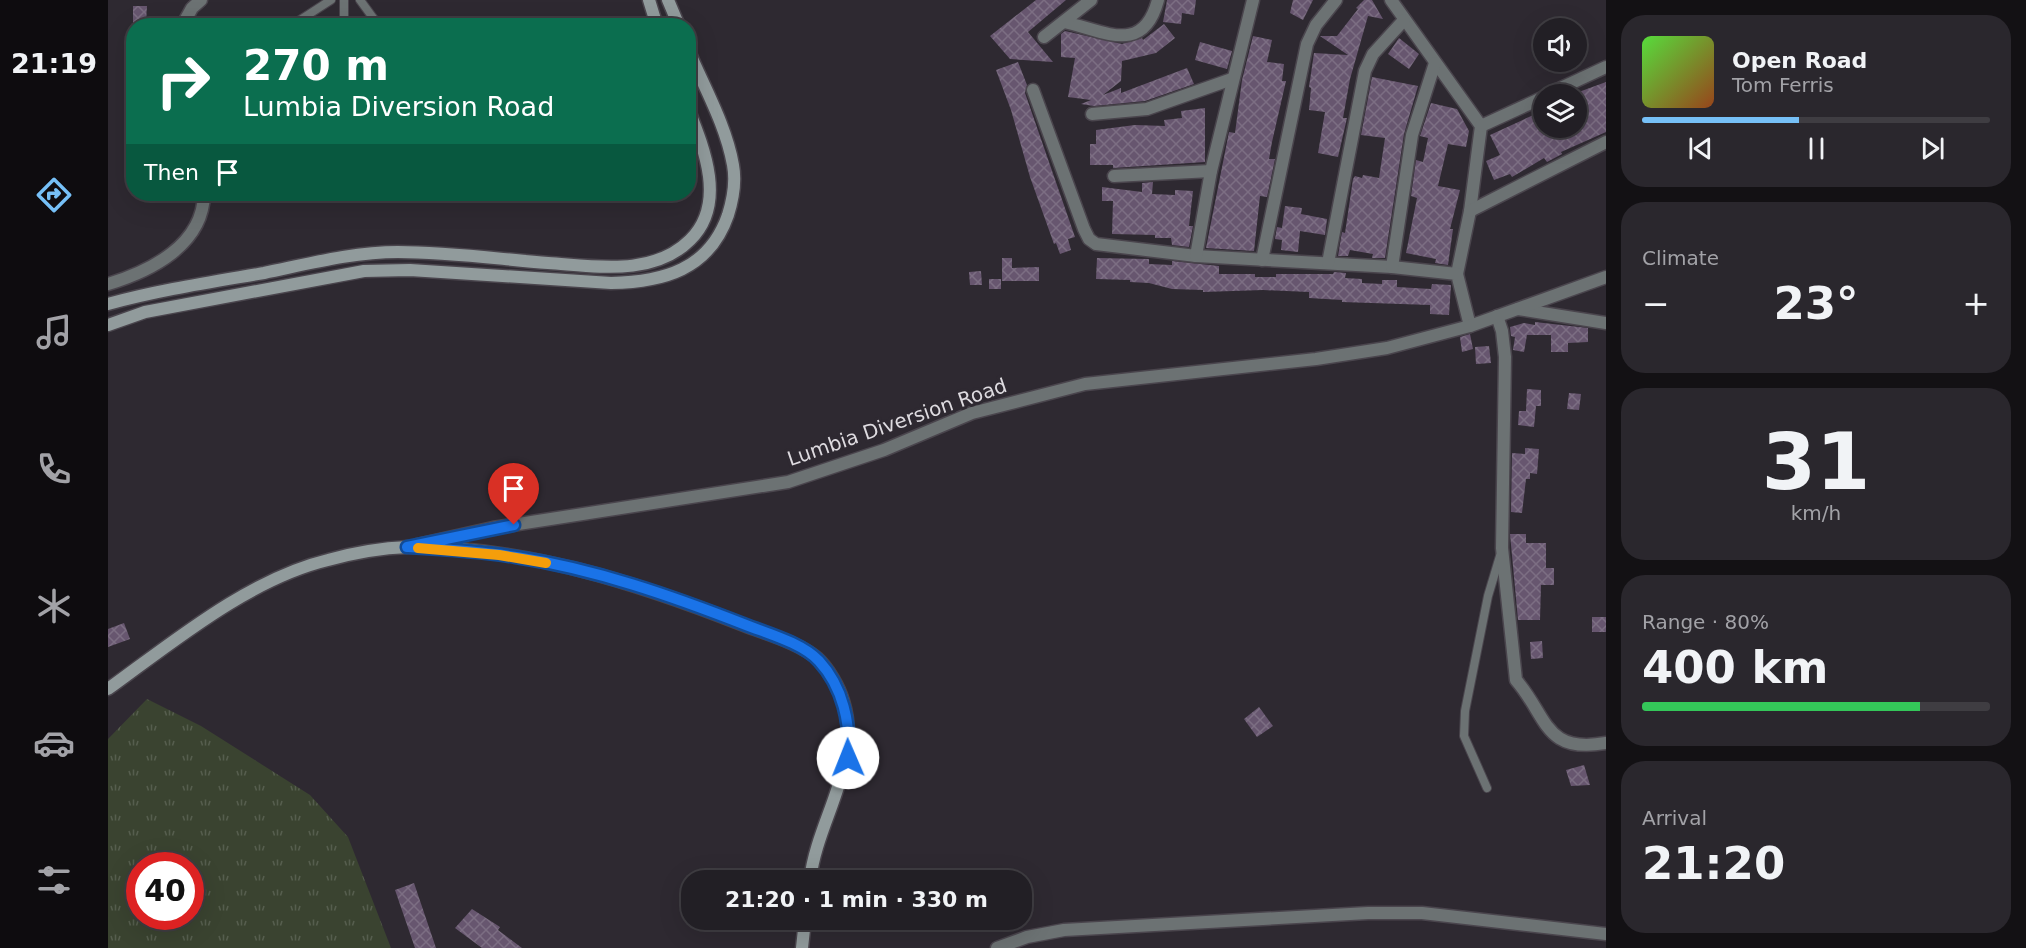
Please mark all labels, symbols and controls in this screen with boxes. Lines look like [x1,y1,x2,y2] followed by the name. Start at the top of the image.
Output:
[1533,18,1587,138] map controls
[1533,18,1587,72] button: sound
[243,41,389,90] text: 270 m
[144,42,222,120] icon: right
[11,48,97,79] text: 21:19
[1732,48,1867,73] text: Open Road
[1732,73,1834,97] text: Tom Ferris
[1533,84,1587,138] button: layers
[243,91,554,122] text: Lumbia Diversion Road
[1684,132,1717,165] icon: previous
[1800,132,1833,165] icon: pause
[1916,132,1949,165] icon: next
[211,156,244,189] icon: arrive
[144,160,199,185] text: Then
[33,174,75,216] icon: directions
[1642,246,1719,270] text: Climate
[1773,277,1859,330] text: 23°
[1642,284,1670,323] text: −
[1962,284,1990,323] text: +
[33,311,75,353] icon: music
[784,373,1010,471] street label: Lumbia Diversion Road
[1762,417,1870,507] text: 31
[33,448,75,490] icon: phone
[488,463,539,525] pin
[497,472,530,505] icon: arrive
[1791,501,1841,525] text: km/h
[33,585,75,627] icon: climate
[1642,610,1769,634] text: Range · 80%
[1642,641,1828,694] text: 400 km
[33,722,75,764] icon: car
[816,726,880,790] position arrow
[1642,806,1707,830] text: Arrival
[1642,837,1785,890] text: 21:20
[126,852,204,930] speed limit sign: 40
[33,859,75,901] icon: filters
[725,887,988,912] text: 21:20 · 1 min · 330 m

